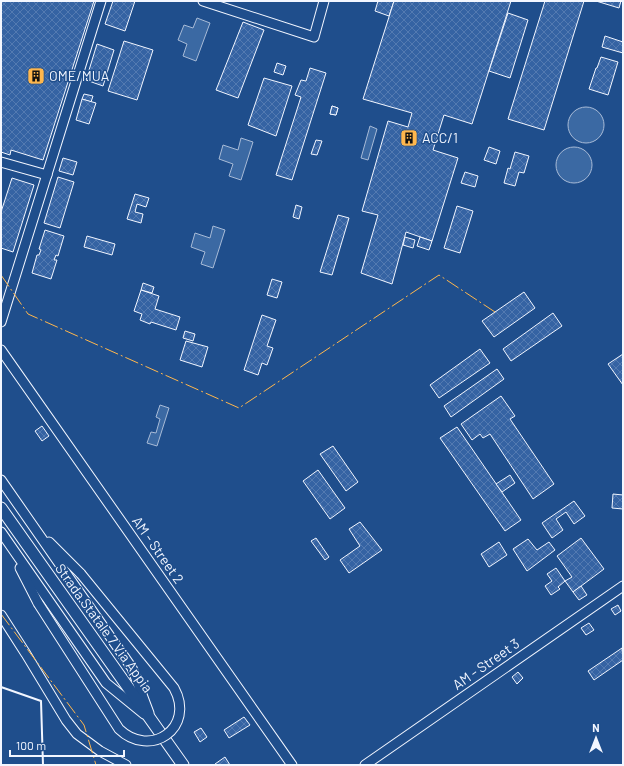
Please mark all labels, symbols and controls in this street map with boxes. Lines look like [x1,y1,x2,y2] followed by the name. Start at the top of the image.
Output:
[26,66,46,86] building icon: OME/MUA
[49,67,110,84] place label: OME/MUA
[399,128,419,148] building icon: ACC/1
[422,129,458,146] place label: ACC/1
[129,513,188,587] street label: AM - Street 2
[52,560,157,695] street label: Strada Statale 7 Via Appia
[449,634,522,693] street label: AM - Street 3
[576,718,616,758] north arrow
[592,721,600,734] text: N
[10,732,124,758] scale bar
[16,738,46,752] text: 100 m

